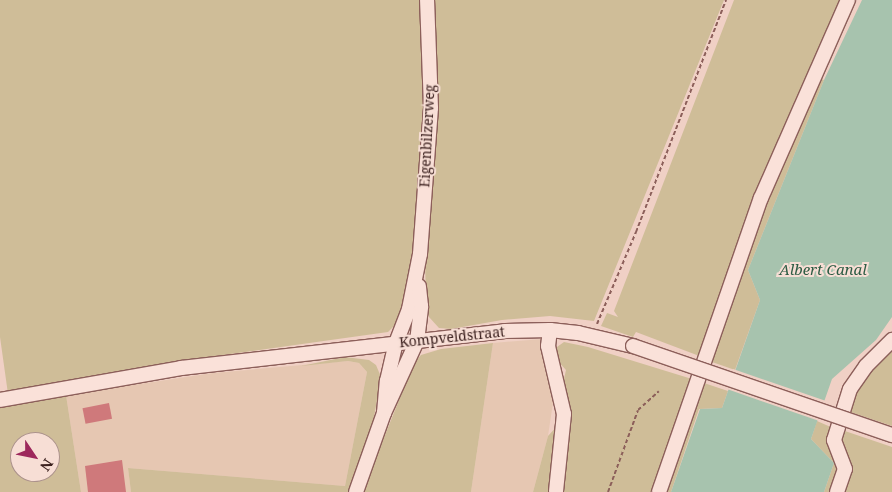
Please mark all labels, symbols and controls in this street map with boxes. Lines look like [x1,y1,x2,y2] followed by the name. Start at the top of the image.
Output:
[416,84,438,188] street label: Eigenbilzerweg
[779,261,867,279] water label: Albert Canal
[398,323,506,351] street label: Kompveldstraat
[10,432,60,482] north arrow
[36,455,58,475] text: N

